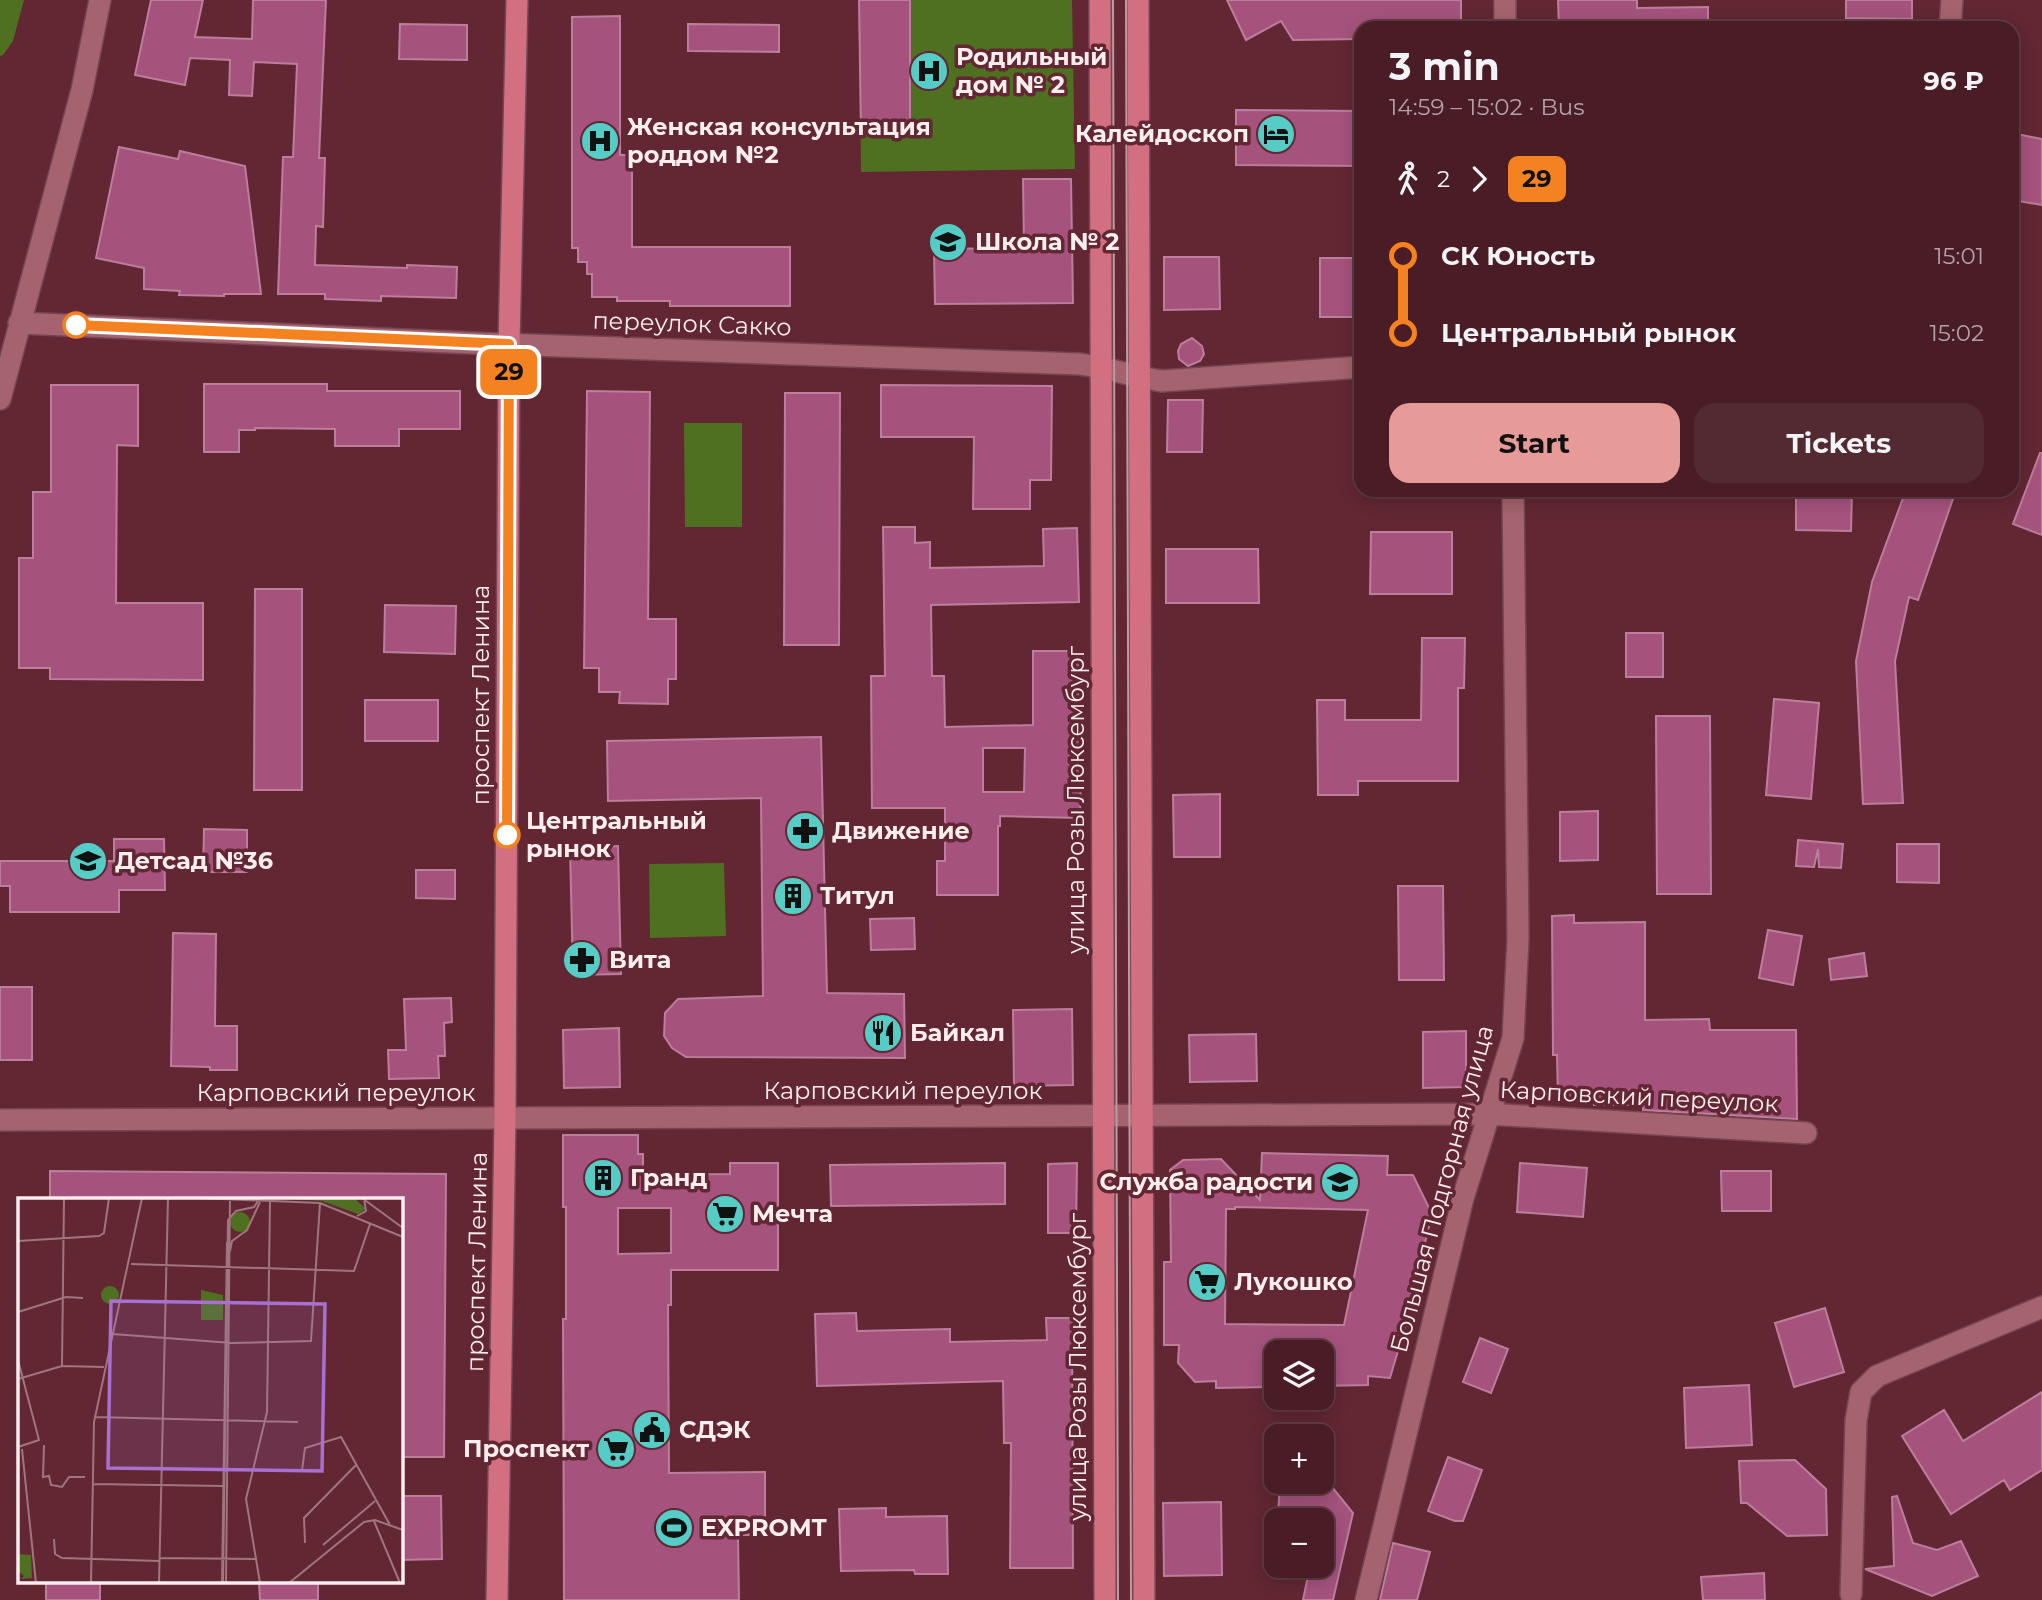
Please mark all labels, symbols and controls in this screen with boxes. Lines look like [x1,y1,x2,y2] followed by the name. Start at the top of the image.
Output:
[956,42,1107,99] place label: Родильный дом № 2
[1389,43,1500,90] text: 3 min
[908,50,950,92] hospital icon: Родильный дом № 2
[1923,65,1984,97] text: 96 ₽
[1389,93,1584,121] text: 14:59 – 15:02 · Bus
[627,112,931,169] place label: Женская консультация роддом №2
[1255,113,1297,155] hotel icon: Калейдоскоп
[1075,119,1249,148] place label: Калейдоскоп
[579,120,621,162] hospital icon: Женская консультация роддом №2
[1389,160,1427,198] icon: walk
[1460,160,1498,198] icon: forward
[1522,164,1552,193] text: 29
[1437,165,1450,193] text: 2
[927,221,969,263] school or university icon: Школа № 2
[975,227,1119,256] place label: Школа № 2
[1441,240,1595,272] text: СК Юность
[1934,242,1984,270] text: 15:01
[592,306,792,341] street label: переулок Сакко
[63,312,89,338] unlabelled marker
[1441,317,1736,349] text: Центральный рынок
[1930,319,1984,347] text: 15:02
[477,349,540,395] line badge: 29
[494,357,524,386] text: 29
[1389,403,1680,483] button: Start
[1694,403,1984,483] button: Tickets
[466,585,495,805] street label: проспект Ленина
[1061,645,1090,955] street label: улица Розы Люксембург
[526,806,707,863] place label: Центральный рынок
[784,810,826,852] pharmacy icon: Движение
[832,816,970,845] place label: Движение
[494,822,520,848] marker: Центральный рынок
[67,840,109,882] school or university icon: Детсад №36
[115,846,273,875] place label: Детсад №36
[772,875,814,917] building icon: Титул
[820,881,895,910] place label: Титул
[561,939,603,981] pharmacy icon: Вита
[609,945,671,974] place label: Вита
[862,1012,904,1054] restaurant icon: Байкал
[910,1018,1005,1047] place label: Байкал
[1384,1022,1499,1356] street label: Большая Подгорная улица
[1499,1075,1779,1118] street label: Карповский переулок
[764,1076,1043,1105] street label: Карповский переулок
[197,1078,476,1107] street label: Карповский переулок
[460,1152,493,1372] street label: проспект Ленина
[582,1157,624,1199] building icon: Гранд
[1319,1161,1361,1203] school or university icon: Служба радости
[630,1163,707,1192] place label: Гранд
[1099,1167,1313,1196] place label: Служба радости
[704,1193,746,1235] supermarket icon: Мечта
[18,1198,402,1582] inset map
[752,1199,833,1228] place label: Мечта
[1063,1212,1092,1522] street label: улица Розы Люксембург
[1186,1261,1228,1303] supermarket icon: Лукошко
[1234,1267,1353,1296] place label: Лукошко
[1264,1340,1334,1578] map controls
[1264,1340,1334,1410] button: layers
[631,1409,673,1451] public building icon: СДЭК
[679,1415,751,1444] place label: СДЭК
[1264,1424,1334,1494] button: +
[595,1428,637,1470] supermarket icon: Проспект
[463,1434,589,1463] place label: Проспект
[653,1507,695,1549] sports icon: EXPROMT
[1264,1508,1334,1578] button: −
[701,1513,827,1542] place label: EXPROMT

